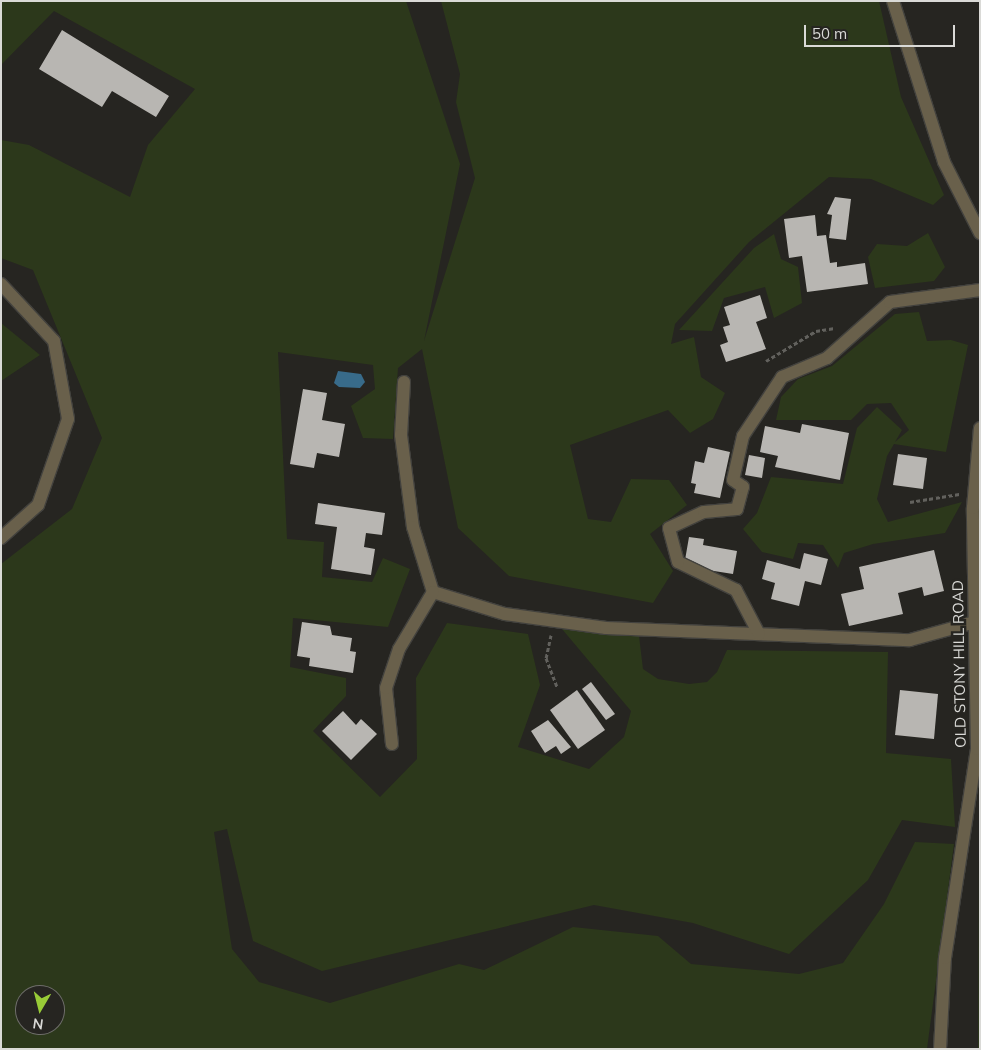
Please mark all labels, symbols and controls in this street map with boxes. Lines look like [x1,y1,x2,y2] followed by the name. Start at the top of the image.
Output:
[806,15,957,47] scale bar
[812,24,847,43] text: 50 m
[949,580,969,748] street label: OLD STONY HILL ROAD
[15,985,65,1035] north arrow
[32,1014,45,1034] text: N

